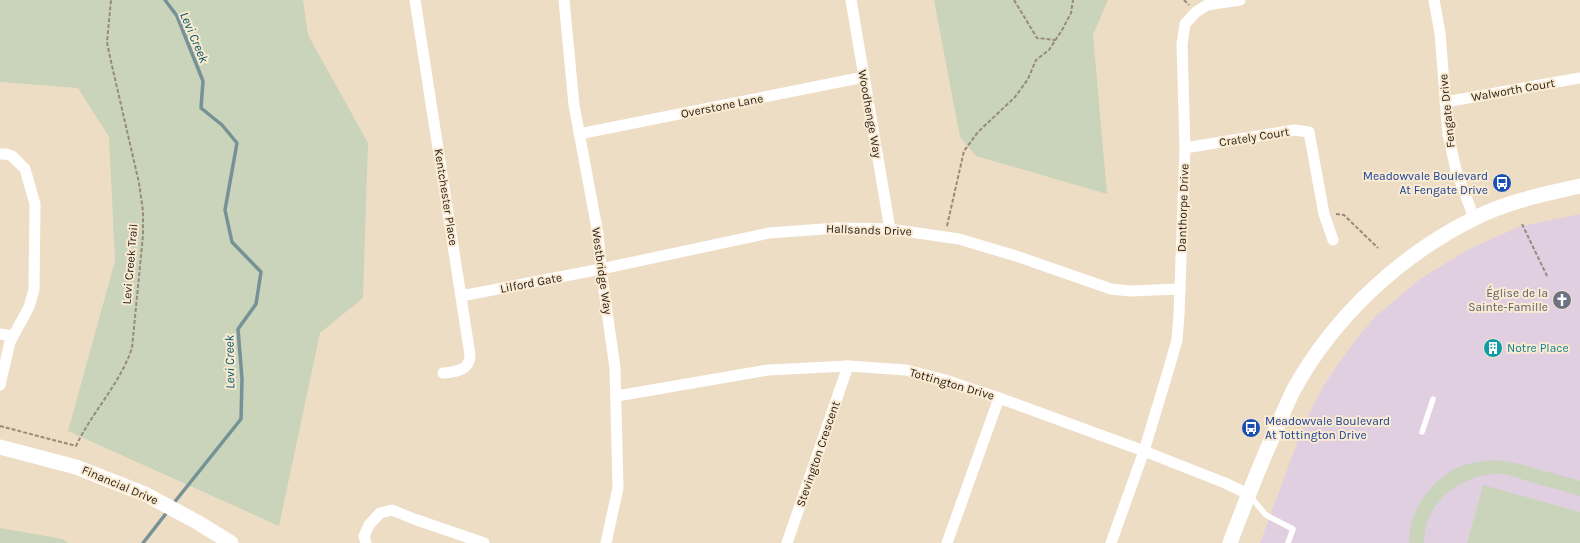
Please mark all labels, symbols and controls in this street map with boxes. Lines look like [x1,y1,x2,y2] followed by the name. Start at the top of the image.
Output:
[177,9,212,65] water label: Levi Creek
[855,69,885,160] street label: Woodhenge Way
[1436,73,1458,149] street label: Fengate Drive
[1470,76,1556,104] street label: Walworth Court
[680,91,764,121] street label: Overstone Lane
[1218,124,1291,149] street label: Crately Court
[431,148,461,246] street label: Kentchester Place
[1174,164,1192,252] street label: Danthorpe Drive
[1363,169,1488,197] place label: Meadowvale Boulevard At Fengate Drive
[1491,172,1513,194] bus stop icon: Meadowvale Boulevard At Fengate Drive
[826,222,912,238] street label: Hallsands Drive
[120,223,140,305] street label: Levi Creek Trail
[589,227,615,316] street label: Westbridge Way
[499,270,563,296] street label: Lilford Gate
[1468,285,1548,314] place label: Église de la Sainte-Famille
[1551,289,1573,311] church icon: Église de la Sainte-Famille
[222,335,237,389] water label: Levi Creek
[1482,337,1504,359] building icon: Notre Place
[1507,341,1569,355] place label: Notre Place
[908,365,996,403] street label: Tottington Drive
[793,399,843,509] street label: Stevington Crescent
[1265,414,1390,442] place label: Meadowvale Boulevard At Tottington Drive
[1240,417,1262,439] bus stop icon: Meadowvale Boulevard At Tottington Drive
[80,463,160,507] street label: Financial Drive

